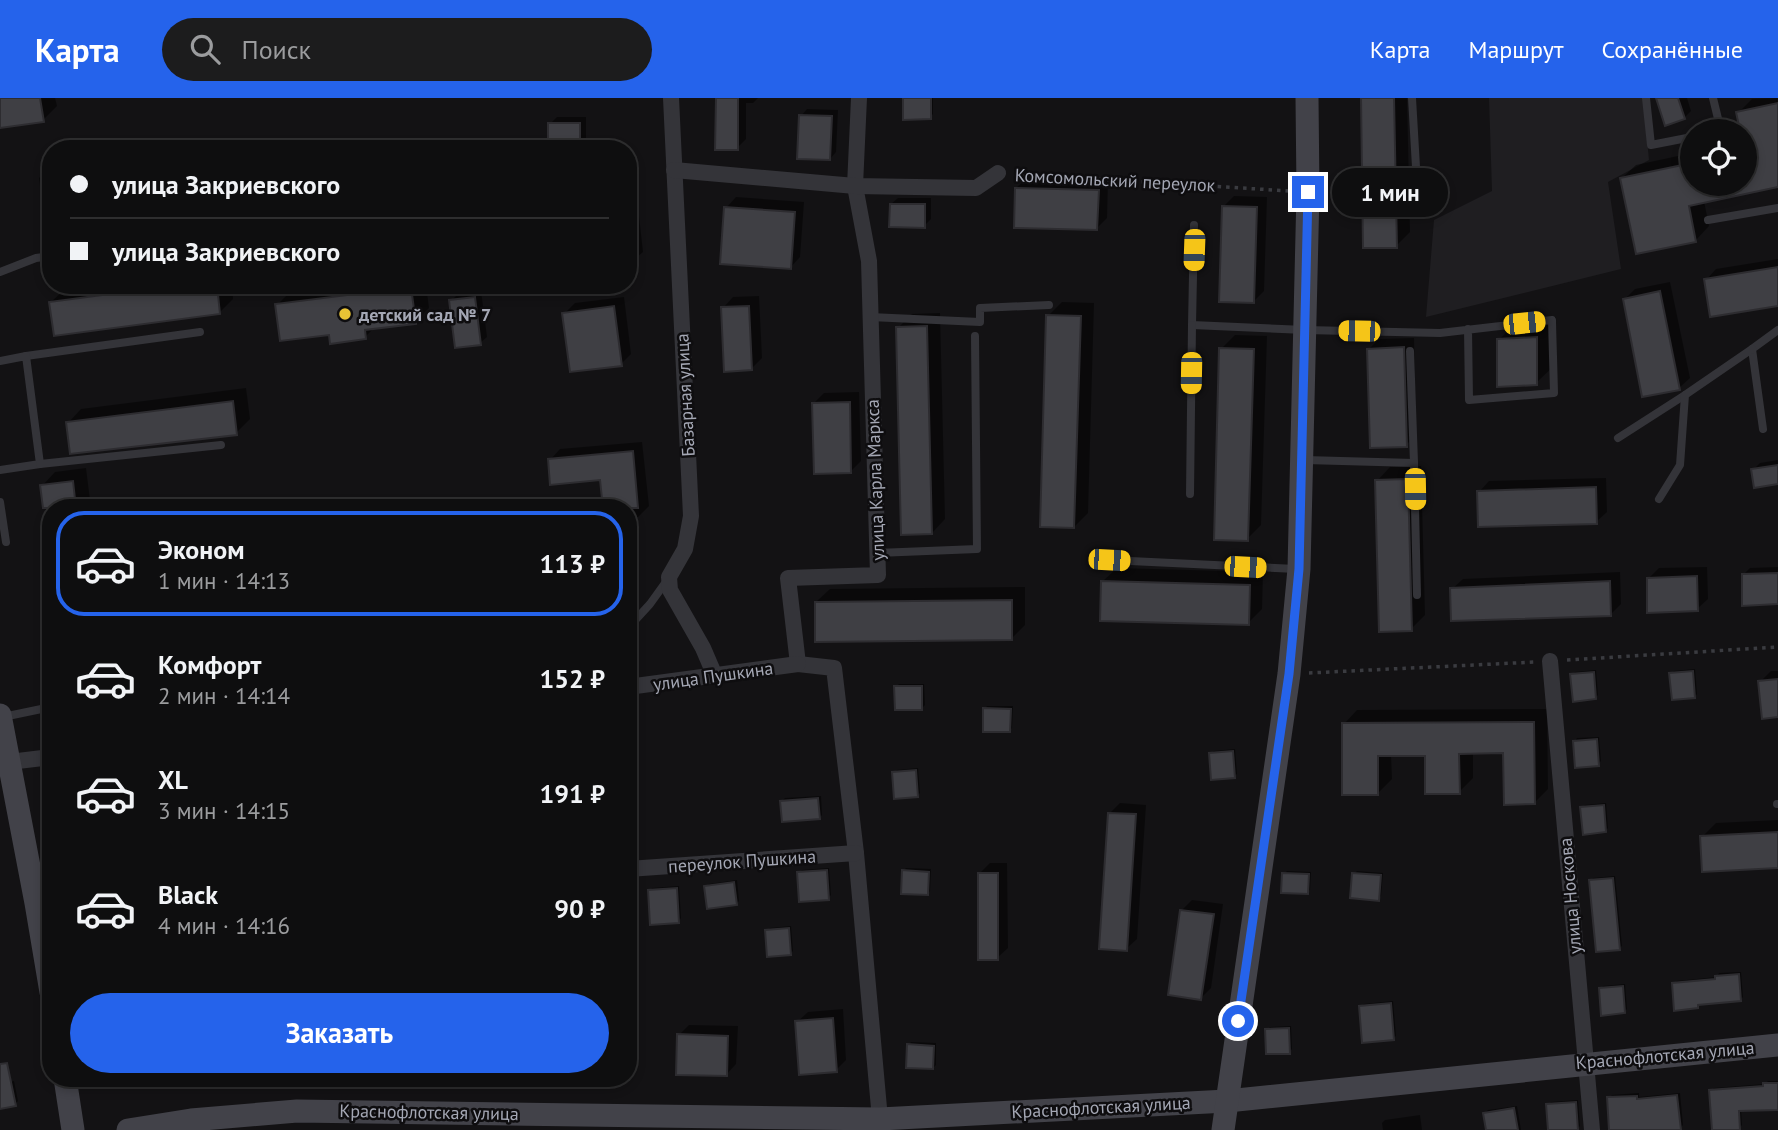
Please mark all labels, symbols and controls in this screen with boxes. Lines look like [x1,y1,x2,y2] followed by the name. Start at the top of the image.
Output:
[162,18,652,81] search box
[35,28,120,71] text: Карта
[186,30,224,68] icon: search
[242,33,311,66] text: Поиск
[1370,34,1430,65] text: Карта
[1468,34,1563,65] text: Маршрут
[1601,34,1743,65] text: Сохранённые
[1680,119,1757,196] map controls
[1680,119,1757,196] button: locate
[1014,163,1216,197] street label: Комсомольский переулок
[112,168,340,201] text: улица Закриевского
[1332,168,1448,217] callout: 1 мин
[1292,176,1324,208] route end
[1360,178,1420,207] text: 1 мин
[1183,229,1206,271] car
[112,235,340,268] text: улица Закриевского
[358,303,491,326] place label: детский сад № 7
[337,306,353,322] marker: детский сад № 7
[1503,310,1546,336] car
[1338,320,1381,342] car
[670,333,700,457] street label: Базарная улица
[1181,352,1202,394] car
[861,399,889,561] street label: улица Карла Маркса
[1405,468,1426,510] car
[74,532,137,595] icon: car
[158,533,245,566] text: Эконом
[539,547,605,580] text: 113 ₽
[1088,548,1131,572] car
[1224,555,1267,579] car
[158,566,290,595] text: 1 мин · 14:13
[74,647,137,710] icon: car
[158,648,261,681] text: Комфорт
[651,656,775,696] street label: улица Пушкина
[539,662,605,695] text: 152 ₽
[158,681,290,710] text: 2 мин · 14:14
[74,762,137,825] icon: car
[158,763,188,796] text: XL
[539,777,605,810] text: 191 ₽
[158,796,290,825] text: 3 мин · 14:15
[1553,837,1587,955] street label: улица Носкова
[667,844,817,878] street label: переулок Пушкина
[74,877,137,940] icon: car
[158,878,218,911] text: Black
[554,892,605,925] text: 90 ₽
[158,911,290,940] text: 4 мин · 14:16
[70,993,609,1073] button: Заказать
[1222,1005,1254,1037] route start
[1575,1036,1755,1074] street label: Краснофлотская улица
[1011,1091,1191,1123] street label: Краснофлотская улица
[339,1099,519,1125] street label: Краснофлотская улица

